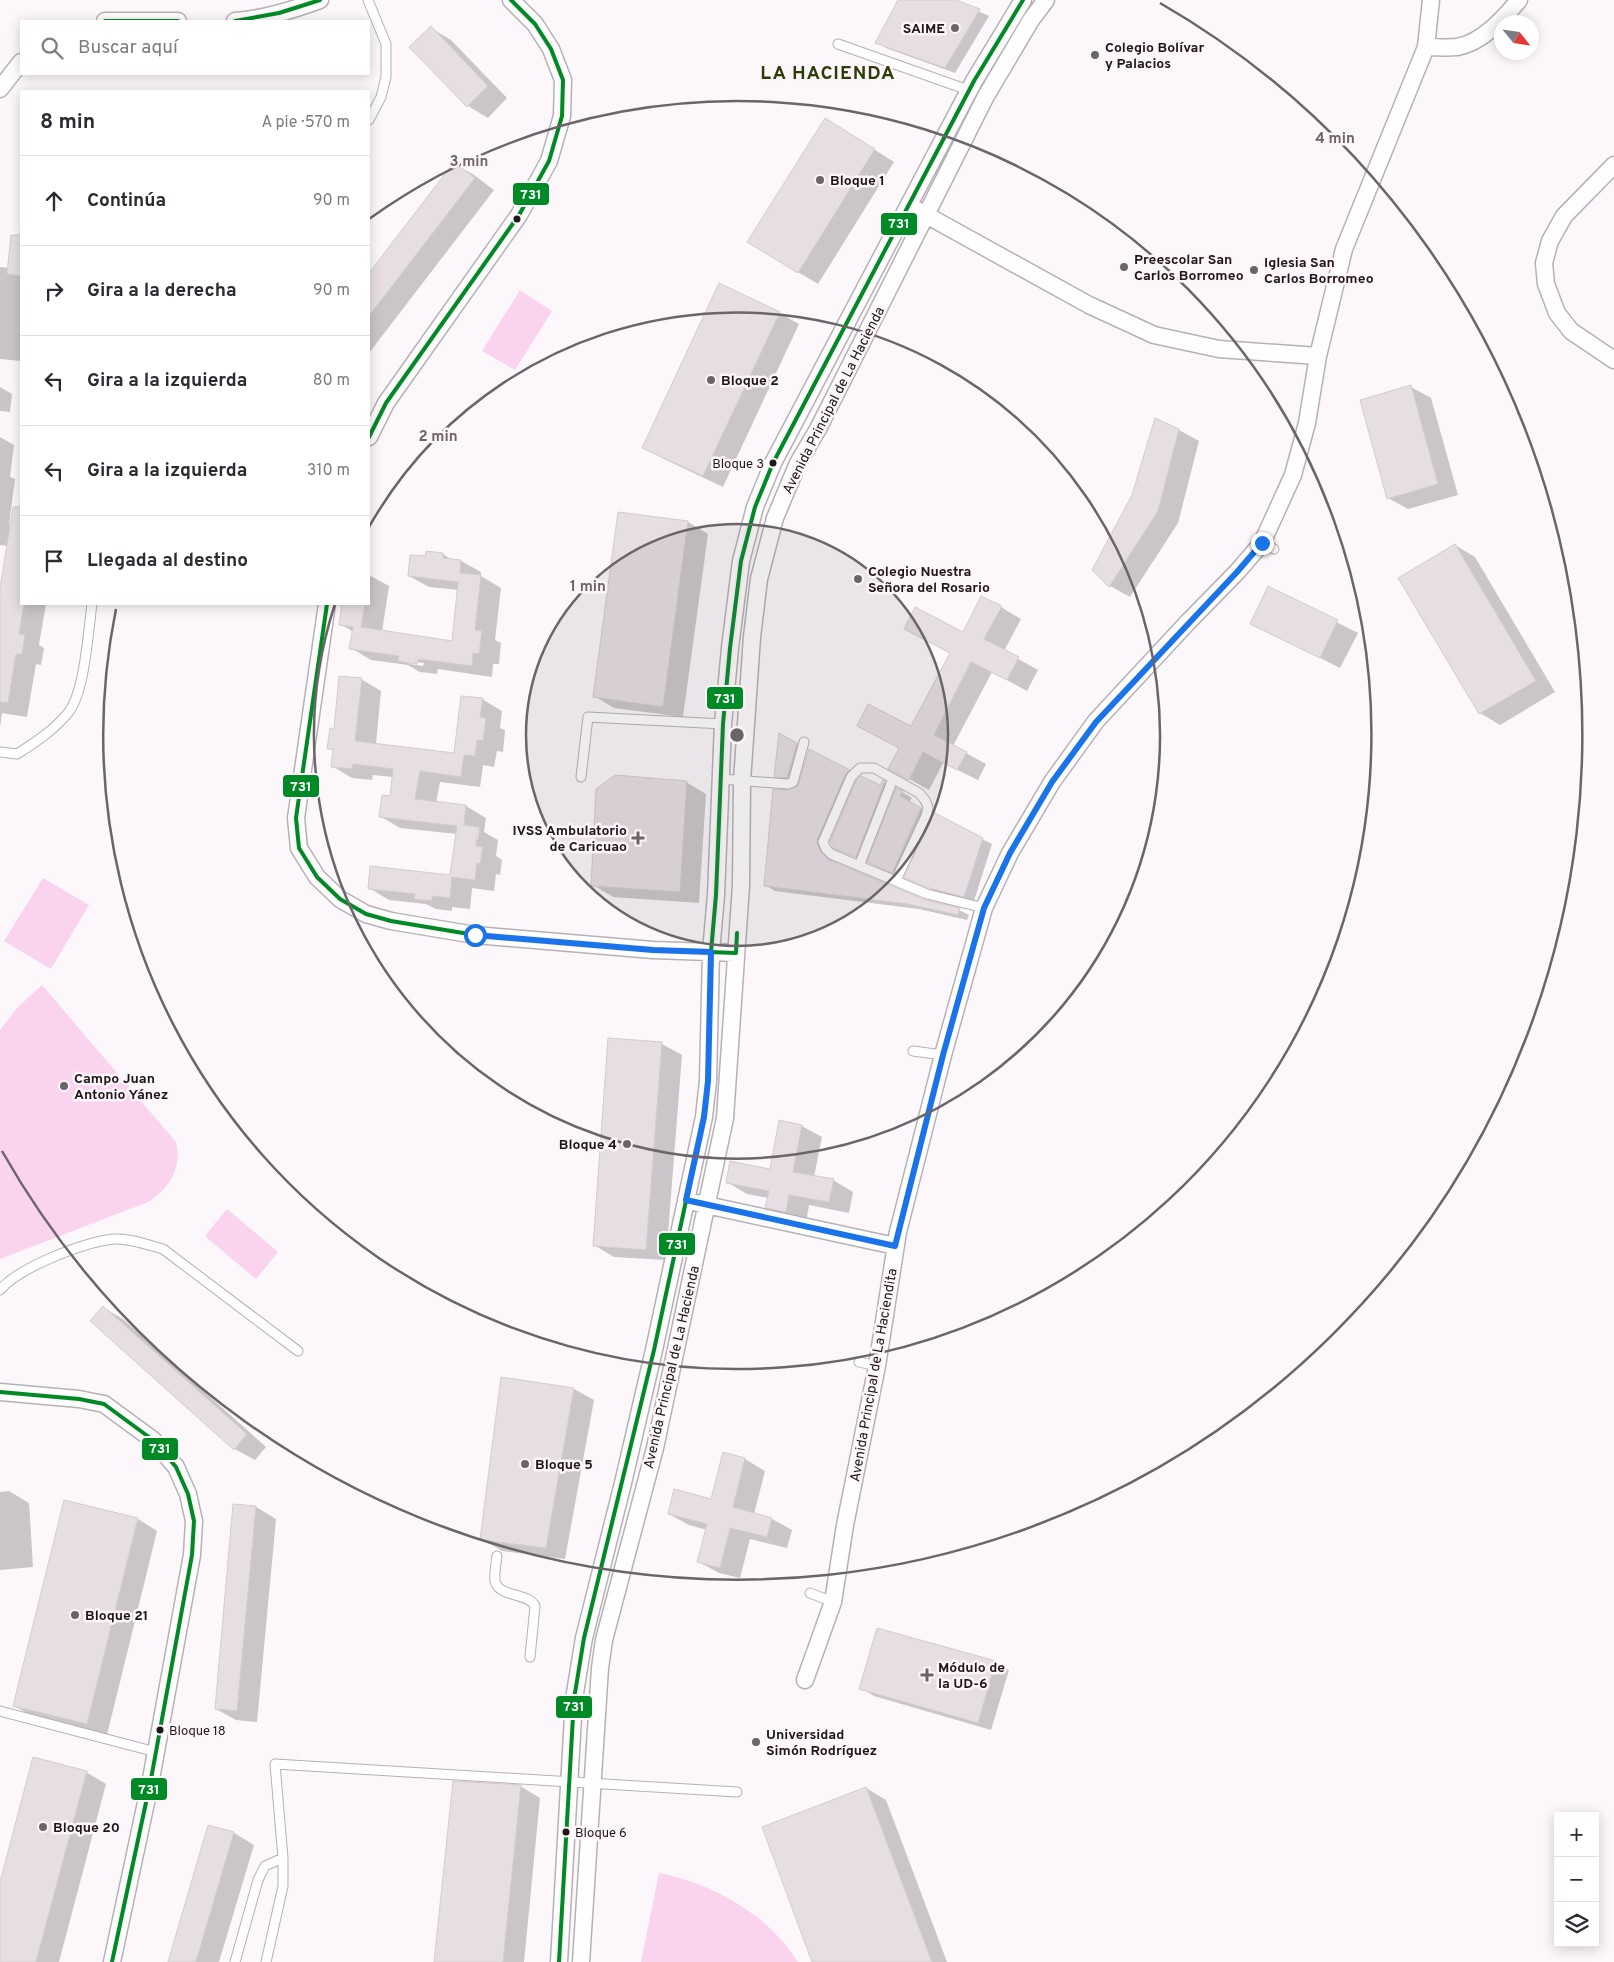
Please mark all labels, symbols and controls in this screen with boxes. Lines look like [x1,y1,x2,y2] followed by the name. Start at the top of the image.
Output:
[1494,15,1539,60] north arrow
[20,20,370,75] search box
[903,21,945,38] place label: SAIME
[949,22,961,34] marker: SAIME
[38,34,66,62] icon: search
[78,36,178,60] text: Buscar aquí
[1105,40,1204,73] place label: Colegio Bolívar y Palacios
[1089,49,1101,61] marker: Colegio Bolívar y Palacios
[760,62,896,86] district label: LA HACIENDA
[40,109,95,136] text: 8 min
[262,113,350,133] text: A pie · 570 m
[1315,130,1355,149] text: 4 min
[449,153,489,172] text: 3 min
[830,173,885,190] place label: Bloque 1
[814,174,826,186] marker: Bloque 1
[512,182,550,206] line badge: 731
[40,187,68,215] icon: ahead
[520,187,542,204] text: 731
[87,189,166,213] text: Continúa
[313,191,350,211] text: 90 m
[880,212,918,236] line badge: 731
[512,214,522,224] unlabelled marker
[888,216,910,233] text: 731
[1134,252,1244,285] place label: Preescolar San Carlos Borromeo
[1264,255,1374,288] place label: Iglesia San Carlos Borromeo
[1118,261,1130,273] marker: Preescolar San Carlos Borromeo
[1248,264,1260,276] marker: Iglesia San Carlos Borromeo
[40,277,68,305] icon: right
[87,279,237,303] text: Gira a la derecha
[313,281,350,301] text: 90 m
[780,304,889,497] street label: Avenida Principal de La Hacienda
[40,367,68,395] icon: left
[87,369,247,393] text: Gira a la izquierda
[313,371,350,391] text: 80 m
[721,373,779,390] place label: Bloque 2
[705,374,717,386] marker: Bloque 2
[418,428,458,447] text: 2 min
[40,457,68,485] icon: left
[712,457,764,473] place label: Bloque 3
[768,458,778,468] marker: Bloque 3
[87,459,247,483] text: Gira a la izquierda
[307,461,350,481] text: 310 m
[1251,532,1274,555] route end
[40,547,68,575] icon: arrive
[87,549,248,573] text: Llegada al destino
[868,564,990,597] place label: Colegio Nuestra Señora del Rosario
[852,573,864,585] marker: Colegio Nuestra Señora del Rosario
[570,578,606,597] text: 1 min
[706,686,744,710] line badge: 731
[714,691,736,708] text: 731
[728,726,746,744] centre of rings
[282,774,320,798] line badge: 731
[290,779,312,796] text: 731
[513,823,627,856] place label: IVSS Ambulatorio de Caricuao
[631,831,645,845] marker: IVSS Ambulatorio de Caricuao
[464,924,487,947] route start
[74,1071,168,1104] place label: Campo Juan Antonio Yánez
[58,1080,70,1092] marker: Campo Juan Antonio Yánez
[559,1137,617,1154] place label: Bloque 4
[621,1138,633,1150] marker: Bloque 4
[658,1232,696,1256] line badge: 731
[666,1237,688,1254] text: 731
[641,1264,704,1471] street label: Avenida Principal de La Hacienda
[847,1267,902,1483] street label: Avenida Principal de La Haciendita
[141,1437,179,1461] line badge: 731
[149,1441,171,1458] text: 731
[535,1457,593,1474] place label: Bloque 5
[519,1458,531,1470] marker: Bloque 5
[85,1608,148,1625] place label: Bloque 21
[69,1609,81,1621] marker: Bloque 21
[938,1660,1005,1693] place label: Módulo de la UD-6
[920,1668,934,1682] marker: Módulo de la UD-6
[555,1695,593,1719] line badge: 731
[563,1699,585,1716] text: 731
[169,1724,226,1740] place label: Bloque 18
[155,1725,165,1735] marker: Bloque 18
[766,1727,877,1760] place label: Universidad Simón Rodríguez
[750,1736,762,1748] marker: Universidad Simón Rodríguez
[130,1777,168,1801] line badge: 731
[138,1782,160,1799] text: 731
[1554,1812,1599,1947] map controls
[1554,1812,1599,1857] button: +
[53,1820,120,1837] place label: Bloque 20
[37,1821,49,1833] marker: Bloque 20
[575,1826,627,1842] place label: Bloque 6
[561,1827,571,1837] marker: Bloque 6
[1554,1857,1599,1902] button: −
[1554,1902,1599,1947] button: layers

